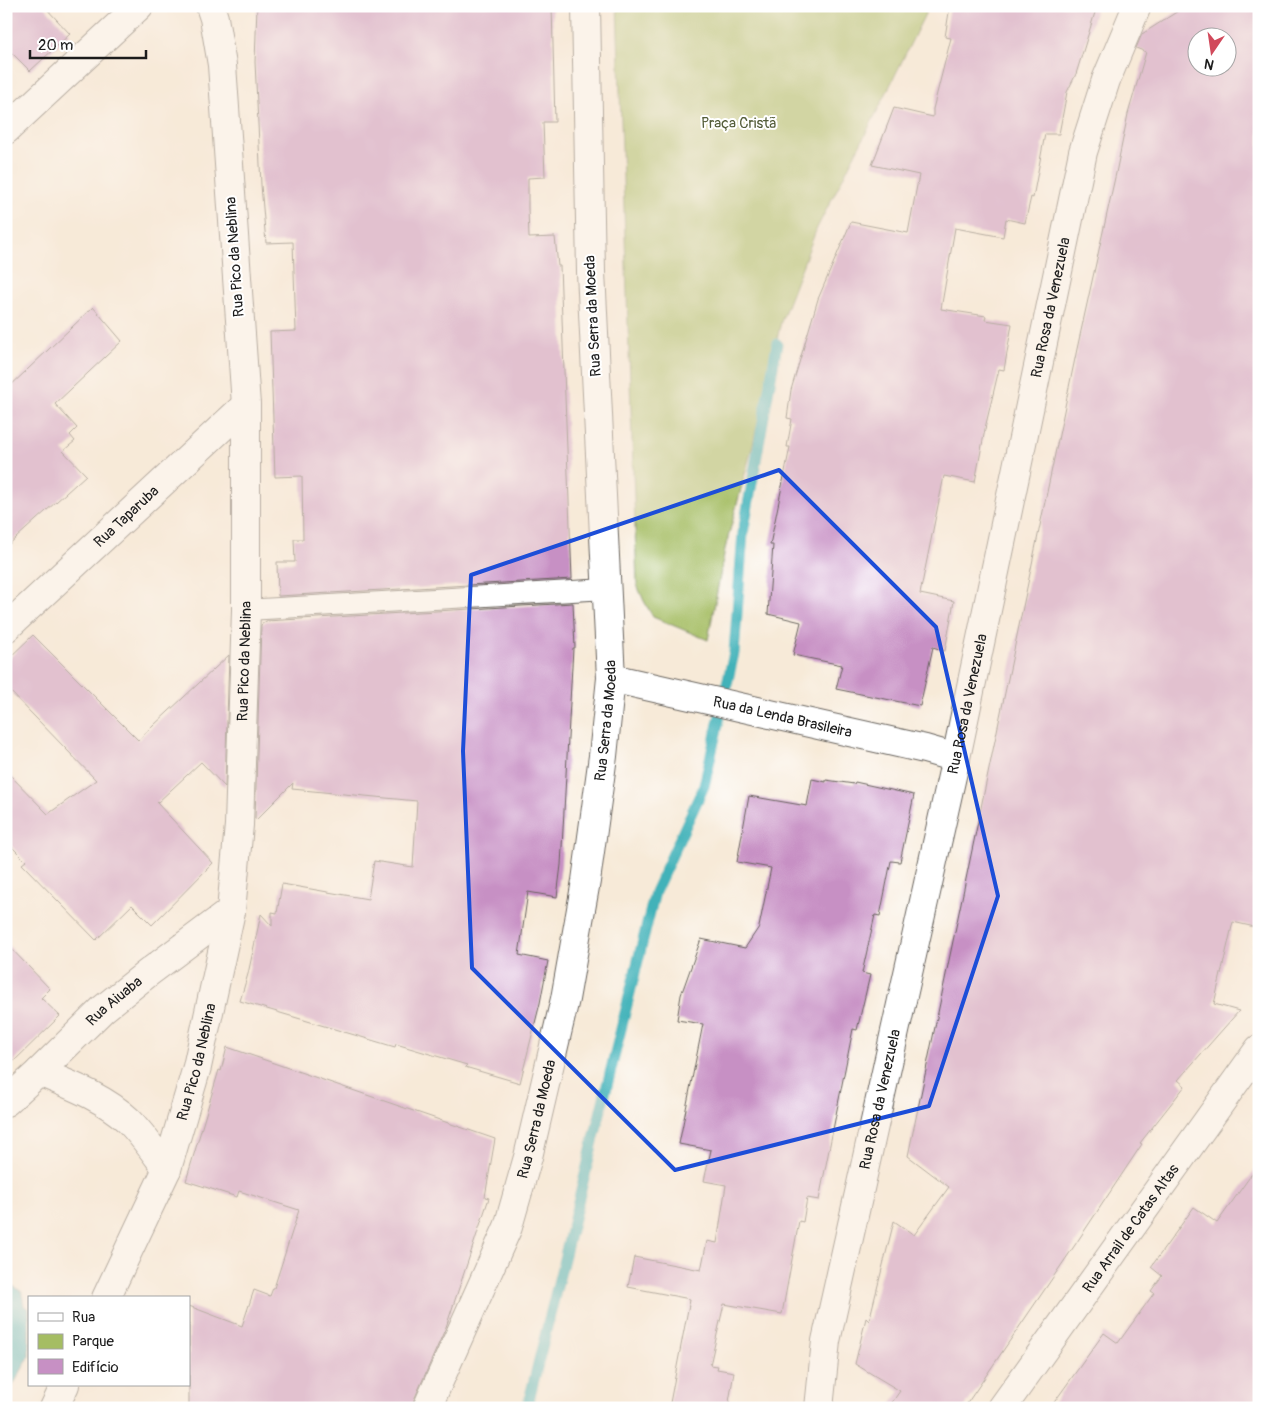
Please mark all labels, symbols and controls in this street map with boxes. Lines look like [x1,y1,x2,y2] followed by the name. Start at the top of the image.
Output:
[30,28,146,60] scale bar
[1188,28,1238,78] north arrow
[38,36,73,55] text: 20 m
[1203,55,1216,74] text: N
[701,114,777,133] park label: Praça Cristã
[221,196,249,318] street label: Rua Pico da Neblina
[1026,235,1074,379] street label: Rua Rosa da Venezuela
[580,255,606,377] street label: Rua Serra da Moeda
[90,481,163,551] street label: Rua Taparuba
[233,601,256,722] street label: Rua Pico da Neblina
[943,632,991,776] street label: Rua Rosa da Venezuela
[590,659,621,782] street label: Rua Serra da Moeda
[711,692,854,742] street label: Rua da Lenda Brasileira
[82,972,146,1030] street label: Rua Aiuaba
[172,1001,220,1123] street label: Rua Pico da Neblina
[855,1027,905,1171] street label: Rua Rosa da Venezuela
[513,1058,560,1181] street label: Rua Serra da Moeda
[1078,1160,1183,1296] street label: Rua Arrail de Catas Altas
[28,1296,190,1386] legend
[72,1308,95,1327] text: Rua
[72,1332,115,1351] text: Parque
[72,1358,118,1377] text: Edifício

